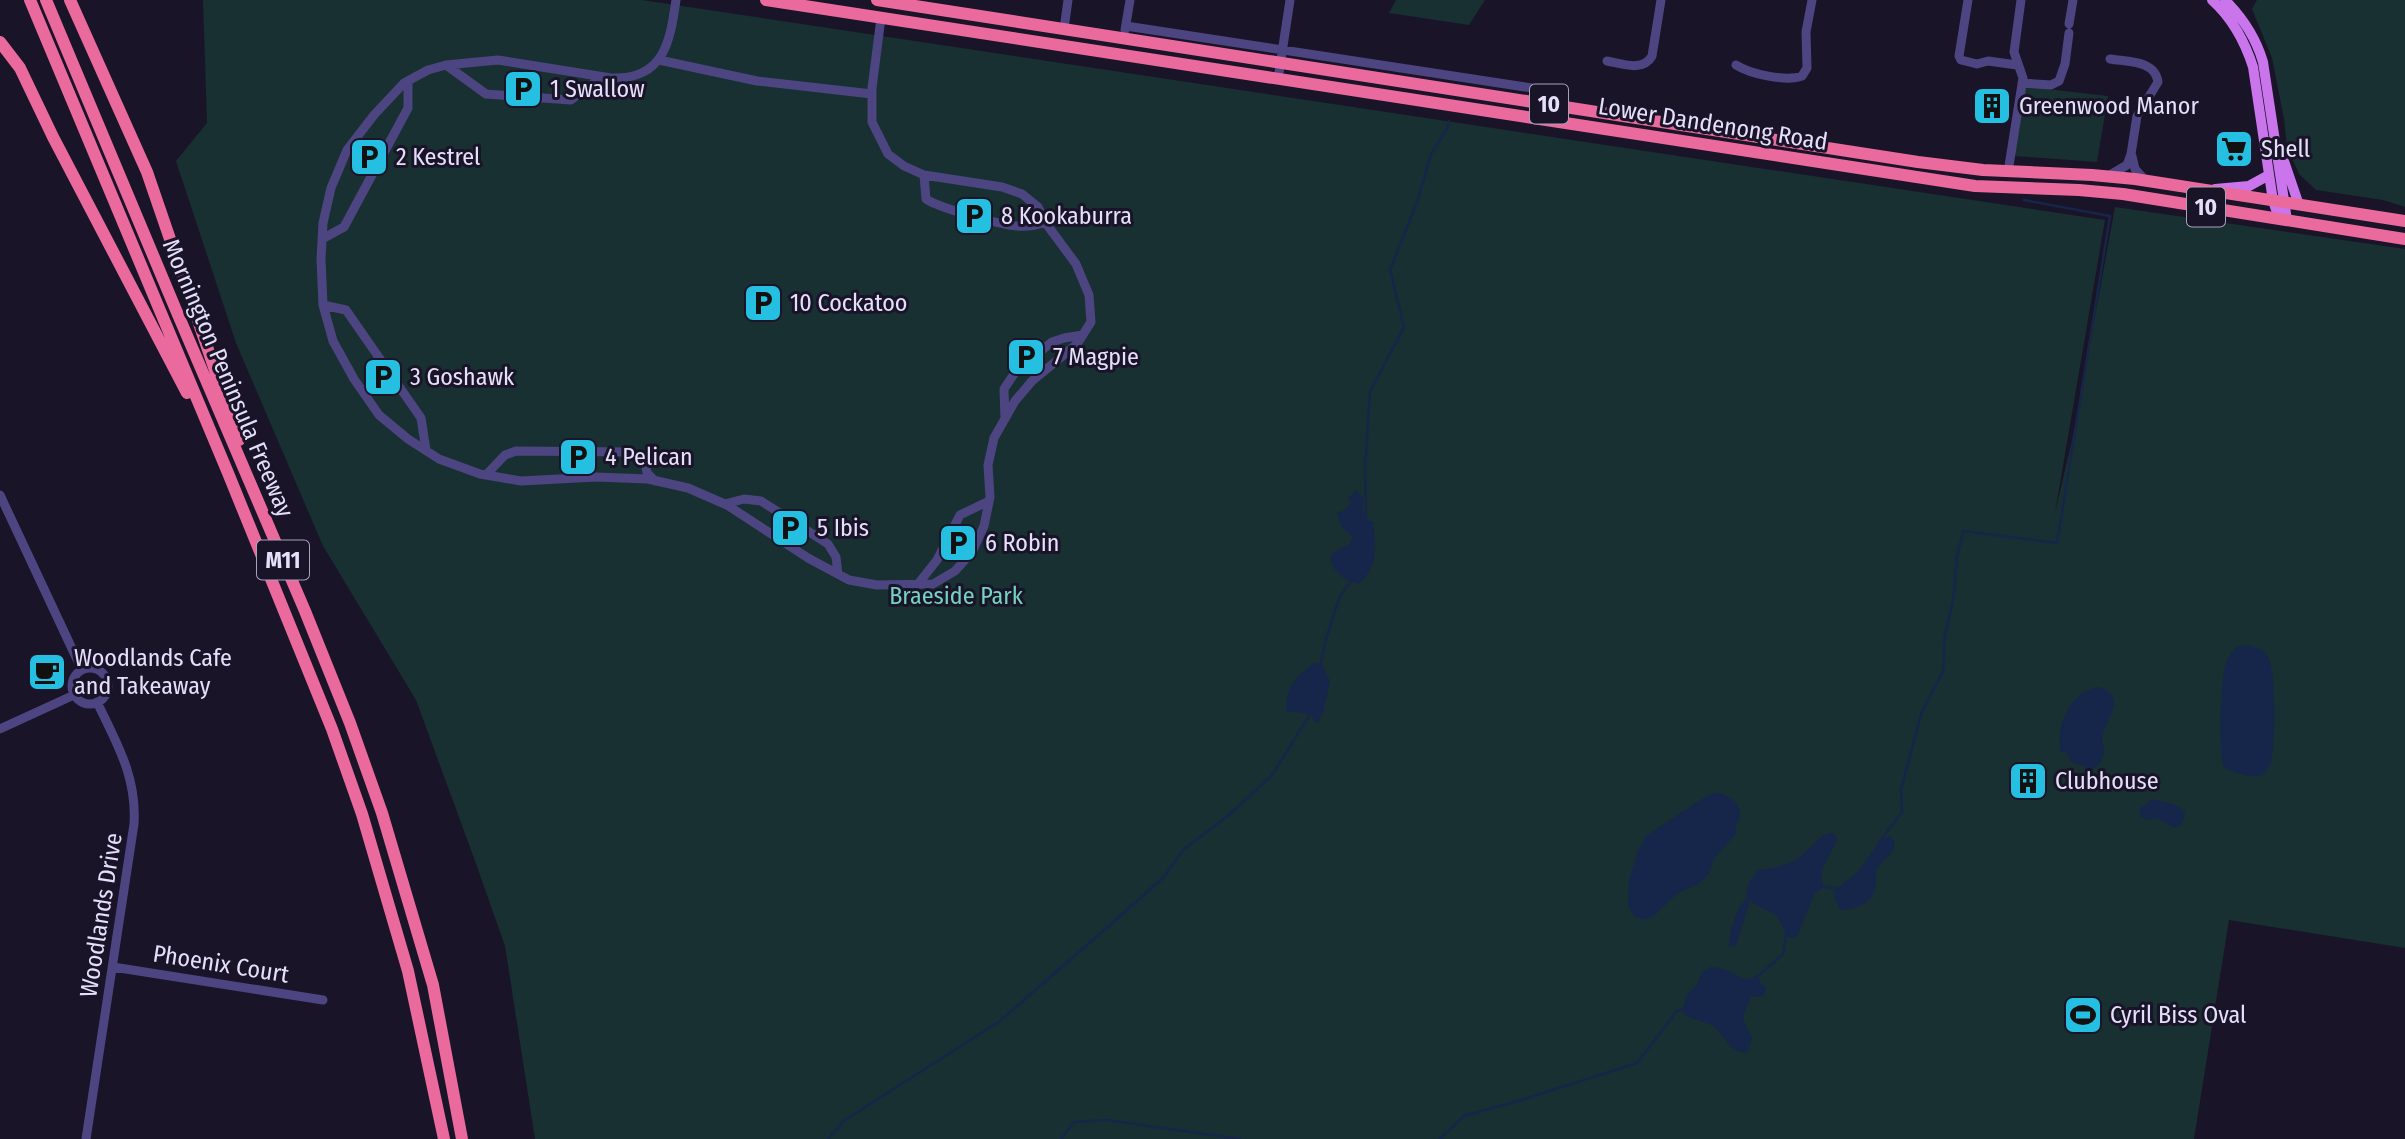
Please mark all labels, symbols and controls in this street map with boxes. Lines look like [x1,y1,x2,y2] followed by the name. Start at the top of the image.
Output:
[502,68,544,110] parking icon: 1 Swallow
[550,75,645,103] place label: 1 Swallow
[1530,85,1568,124] road number: 10
[1971,85,2013,127] building icon: Greenwood Manor
[1596,92,1830,156] street label: Lower Dandenong Road
[2019,92,2199,120] place label: Greenwood Manor
[2213,128,2255,170] supermarket icon: Shell
[2261,135,2310,163] place label: Shell
[348,136,390,178] parking icon: 2 Kestrel
[396,143,480,171] place label: 2 Kestrel
[2187,188,2225,227] road number: 10
[953,195,995,237] parking icon: 8 Kookaburra
[1001,202,1132,230] place label: 8 Kookaburra
[157,235,299,521] street label: Mornington Peninsula Freeway
[742,282,784,324] parking icon: 10 Cockatoo
[790,289,907,317] place label: 10 Cockatoo
[1005,336,1047,378] parking icon: 7 Magpie
[1053,343,1139,371] place label: 7 Magpie
[362,356,404,398] parking icon: 3 Goshawk
[410,363,515,391] place label: 3 Goshawk
[557,436,599,478] parking icon: 4 Pelican
[605,443,693,471] place label: 4 Pelican
[769,507,811,549] parking icon: 5 Ibis
[817,514,869,542] place label: 5 Ibis
[937,522,979,564] parking icon: 6 Robin
[985,529,1059,557] place label: 6 Robin
[257,540,309,580] road number: M11
[889,582,1024,610] park label: Braeside Park
[74,644,232,700] place label: Woodlands Cafe and Takeaway
[26,651,68,693] cafe icon: Woodlands Cafe and Takeaway
[2007,760,2049,802] building icon: Clubhouse
[2055,767,2159,795] place label: Clubhouse
[74,831,128,999] street label: Woodlands Drive
[151,939,291,989] street label: Phoenix Court
[2062,994,2104,1036] sports icon: Cyril Biss Oval
[2110,1001,2246,1029] place label: Cyril Biss Oval

